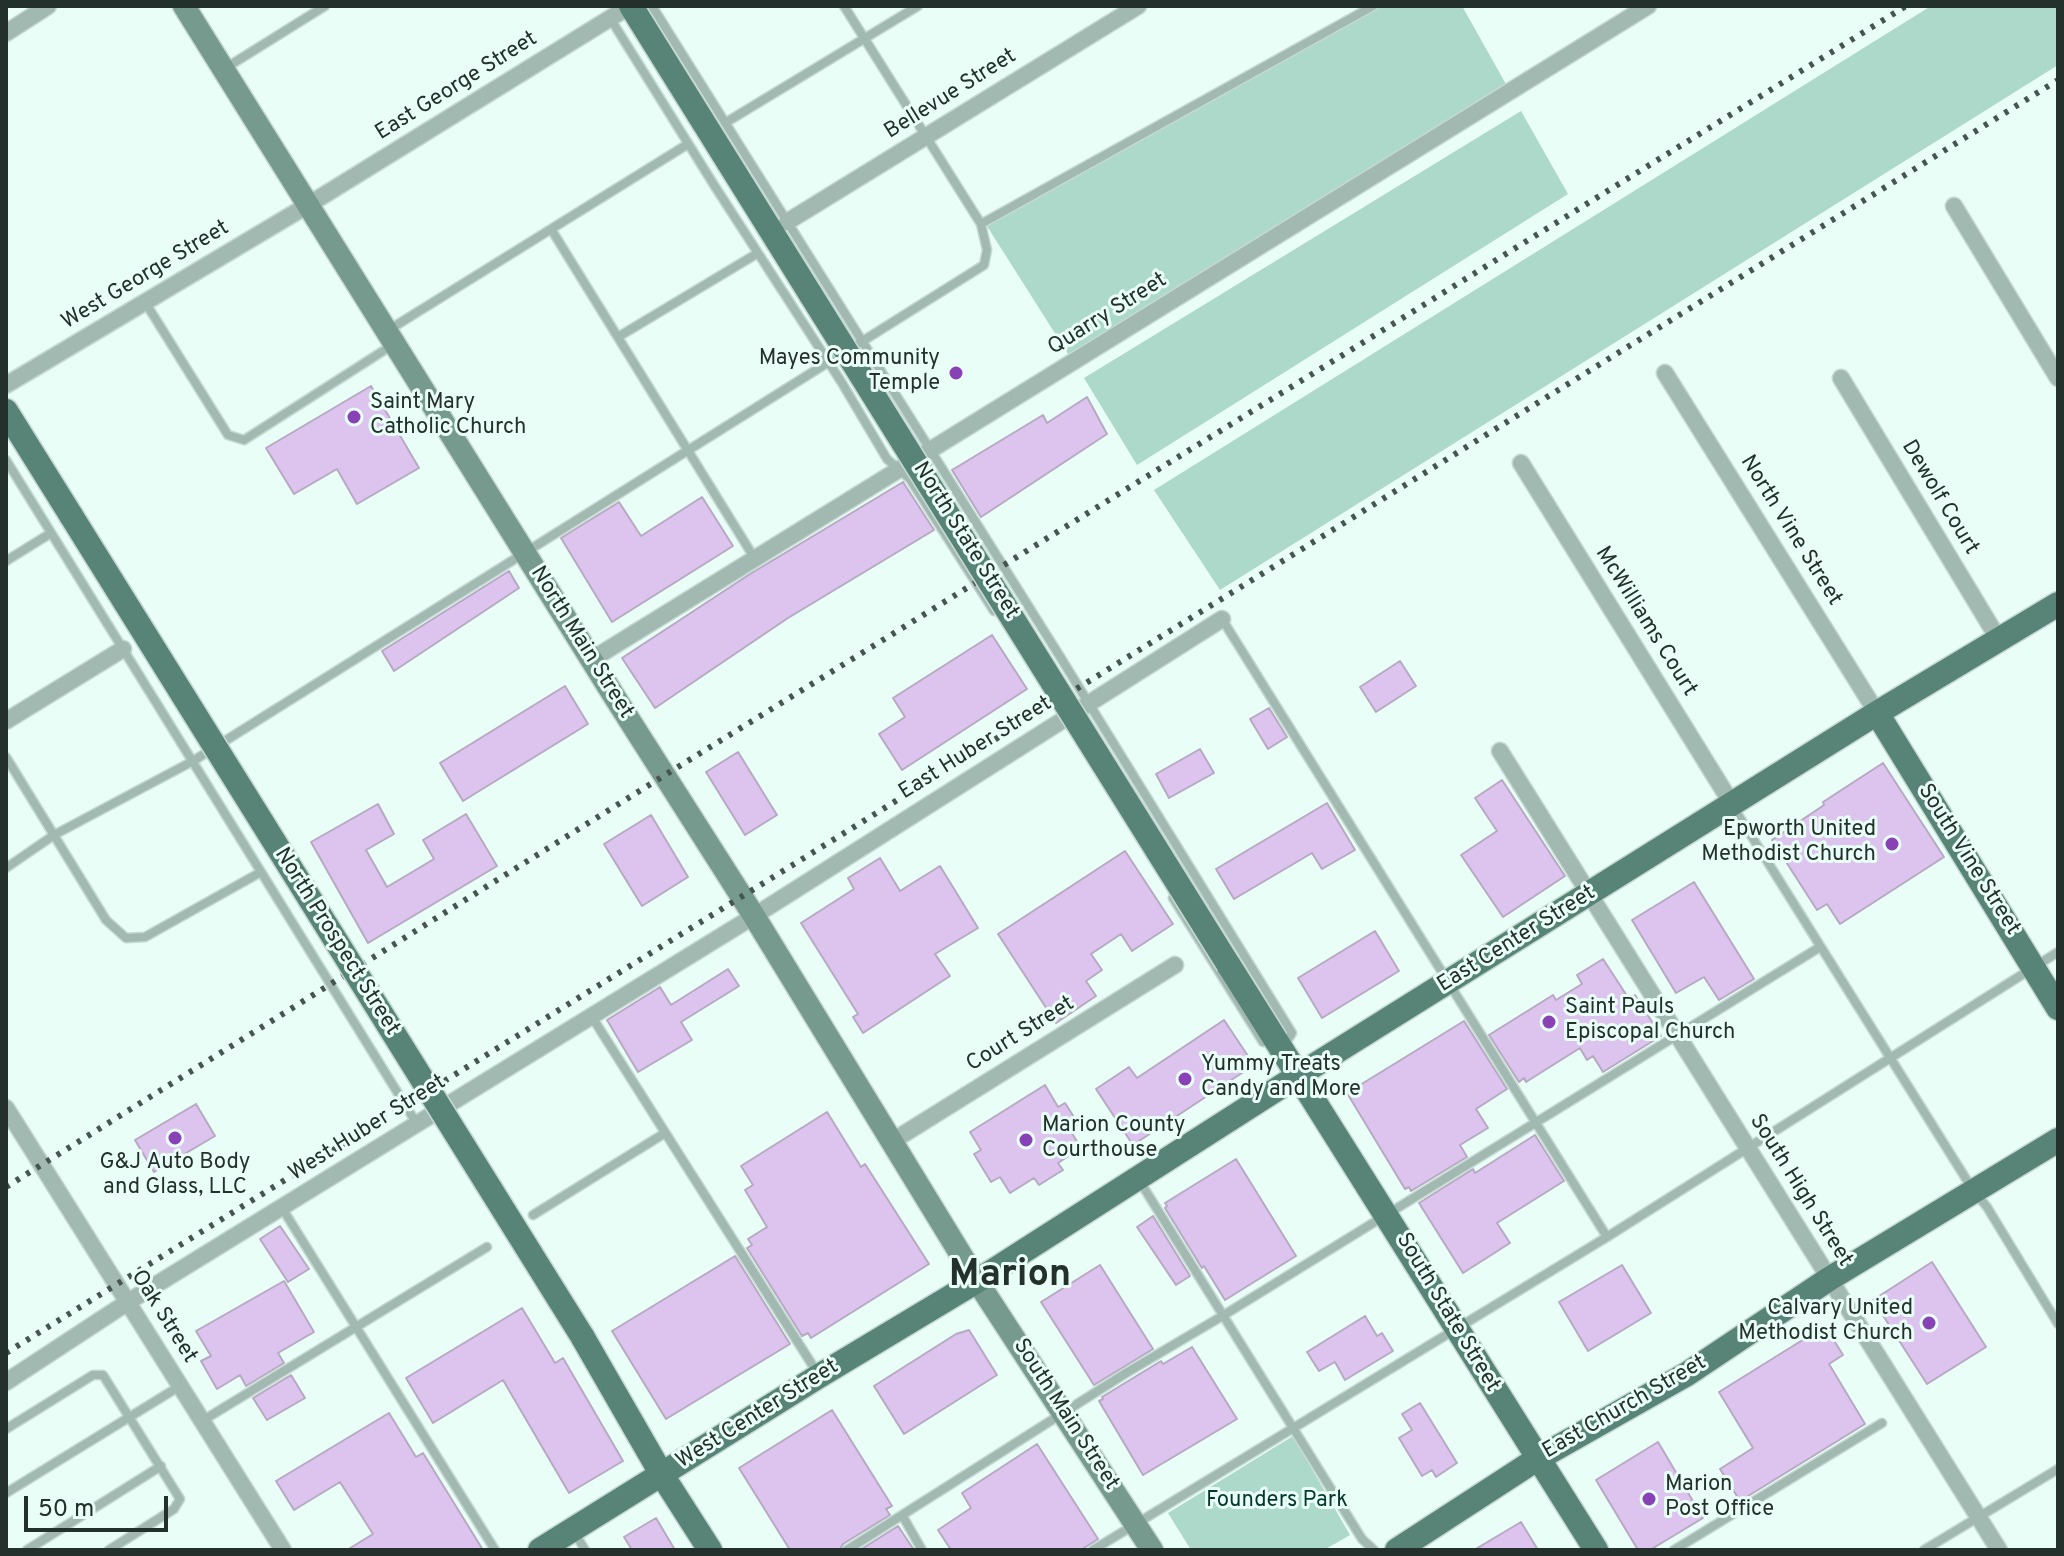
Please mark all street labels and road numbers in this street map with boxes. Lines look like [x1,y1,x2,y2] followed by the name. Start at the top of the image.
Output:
[371,27,543,147] street label: East George Street
[880,44,1022,146] street label: Bellevue Street
[58,216,234,336] street label: West George Street
[1044,268,1172,362] street label: Quarry Street
[1895,436,1983,560] street label: Dewolf Court
[1733,451,1847,611] street label: North Vine Street
[906,458,1024,624] street label: North State Street
[1588,542,1702,702] street label: McWilliams Court
[524,562,638,724] street label: North Main Street
[895,691,1057,807] street label: East Huber Street
[1911,780,2025,940] street label: South Vine Street
[268,843,404,1041] street label: North Prospect Street
[1433,881,1601,999] street label: East Center Street
[962,991,1080,1079] street label: Court Street
[285,1070,451,1188] street label: West Huber Street
[1743,1110,1857,1272] street label: South High Street
[1389,1229,1505,1397] street label: South State Street
[124,1266,202,1368] street label: Oak Street
[1006,1334,1124,1496] street label: South Main Street
[1539,1350,1711,1466] street label: East Church Street
[672,1354,844,1476] street label: West Center Street

